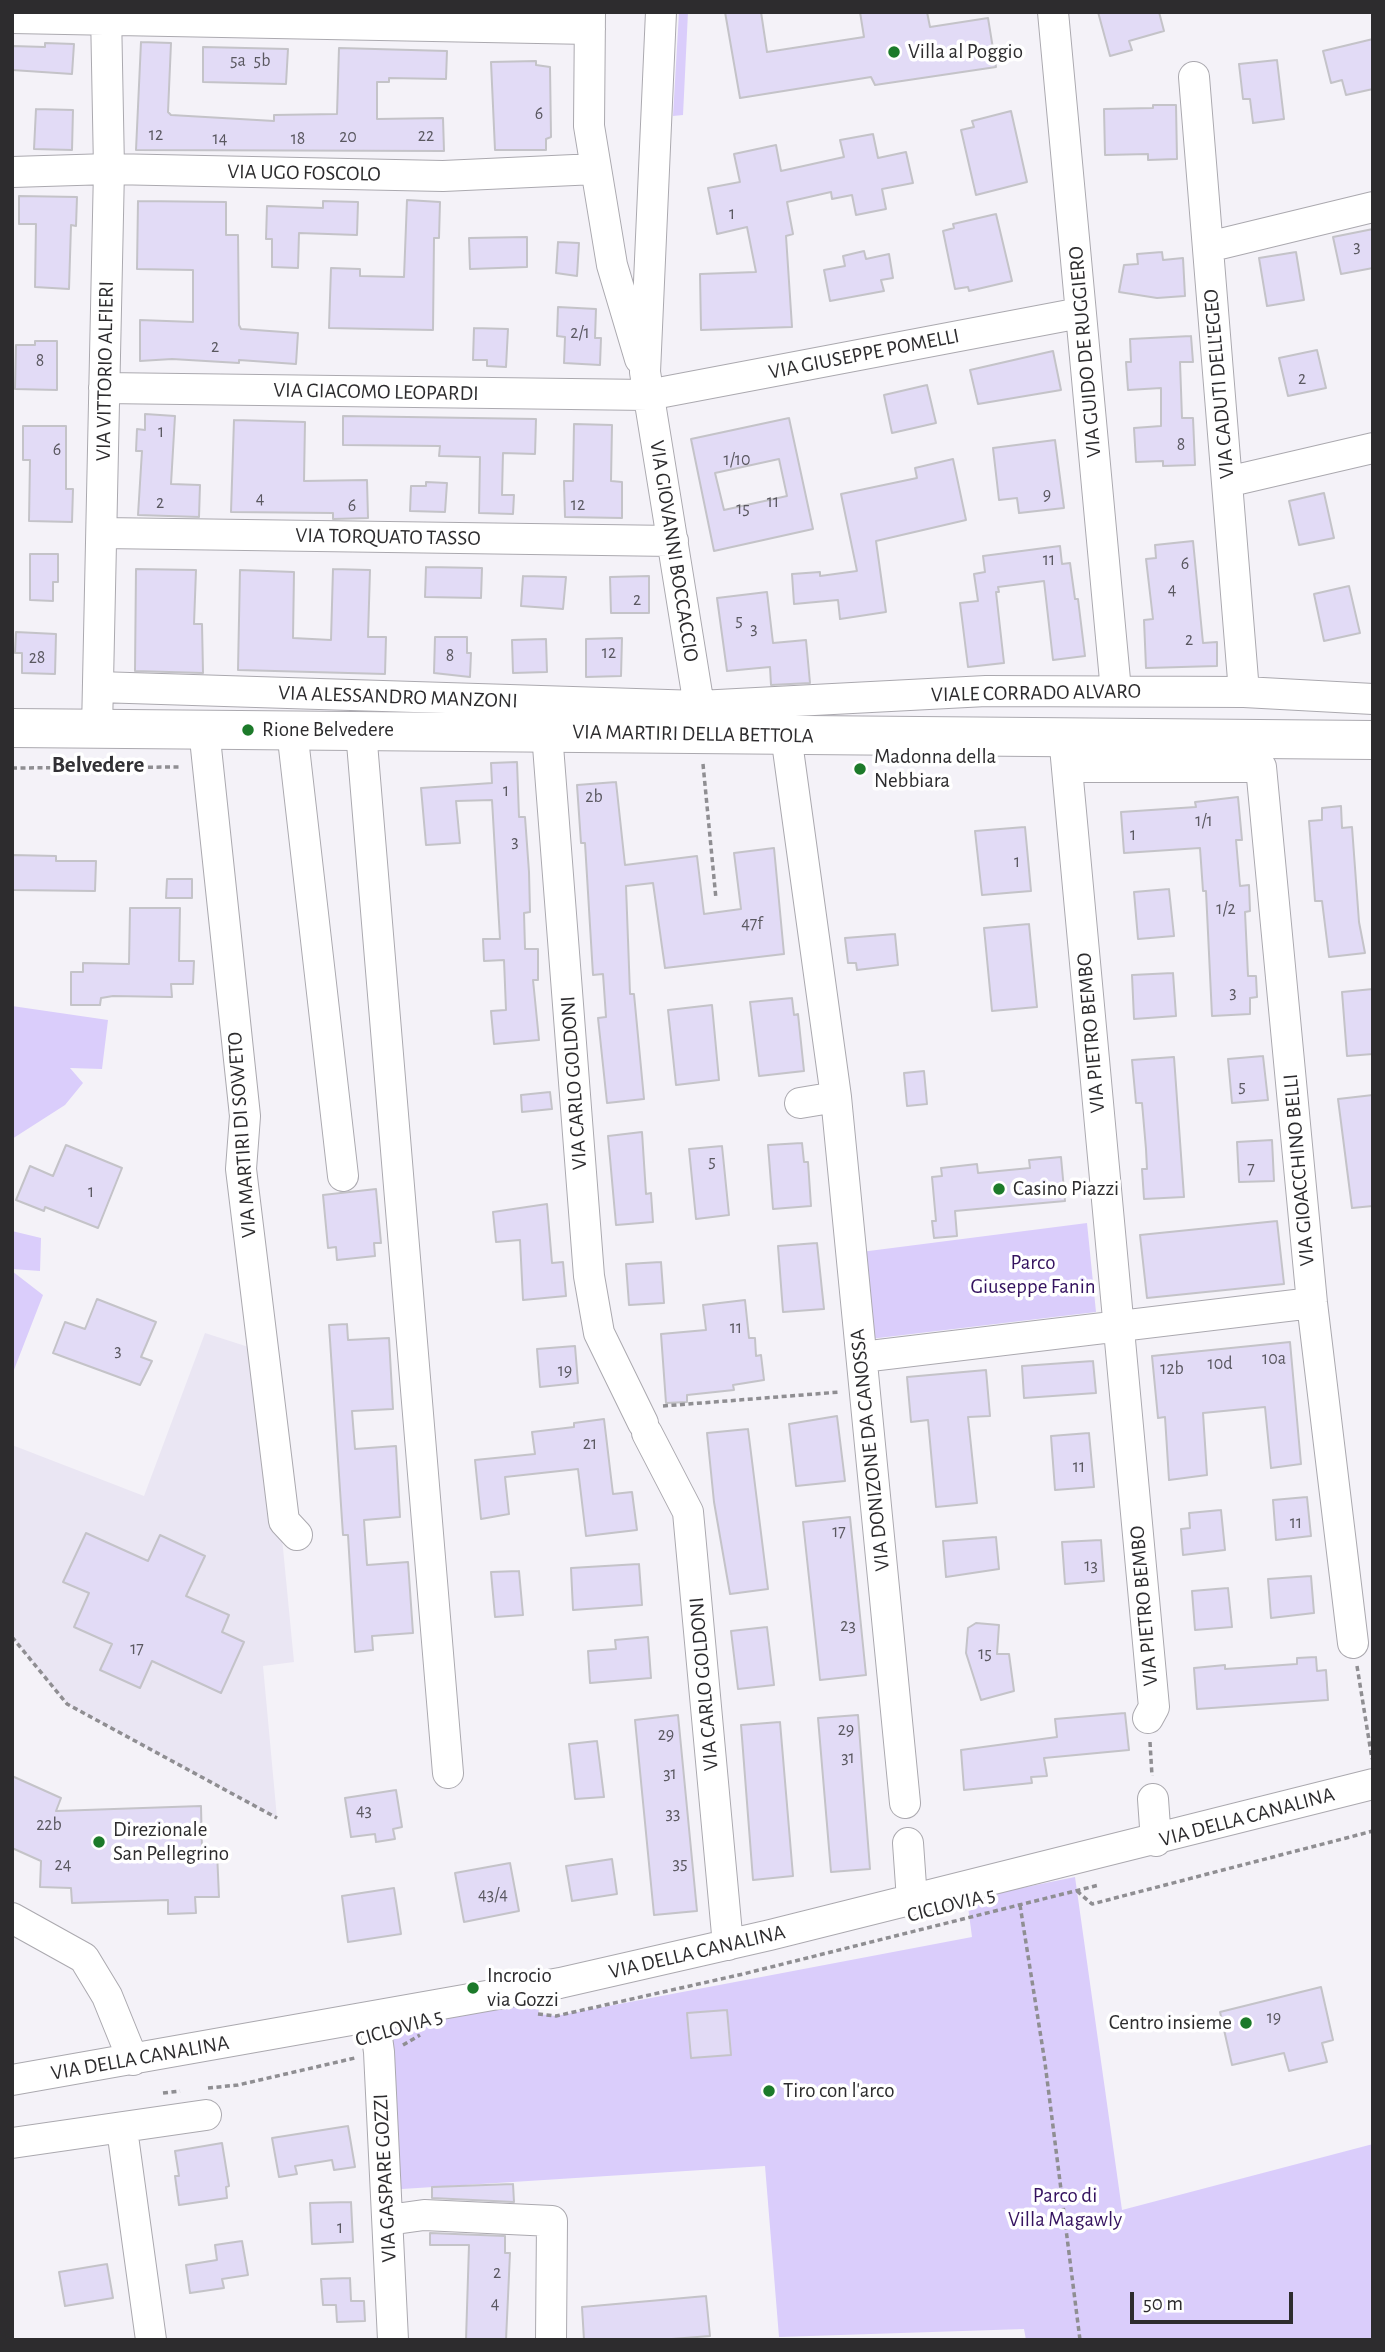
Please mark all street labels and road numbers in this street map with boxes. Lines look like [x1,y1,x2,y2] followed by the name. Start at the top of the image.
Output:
[227,159,381,187] street label: VIA UGO FOSCOLO
[1063,245,1107,459] street label: VIA GUIDO DE RUGGIERO
[91,281,119,461] street label: VIA VITTORIO ALFIERI
[1198,288,1240,480] street label: VIA CADUTI DELL'EGEO
[766,323,962,385] street label: VIA GIUSEPPE POMELLI
[273,378,479,406] street label: VIA GIACOMO LEOPARDI
[644,438,704,664] street label: VIA GIOVANNI BOCCACCIO
[295,523,481,551] street label: VIA TORQUATO TASSO
[931,679,1141,707] street label: VIALE CORRADO ALVARO
[278,680,518,714] street label: VIA ALESSANDRO MANZONI
[572,719,814,749] street label: VIA MARTIRI DELLA BETTOLA
[1071,952,1111,1114] street label: VIA PIETRO BEMBO
[555,995,593,1171] street label: VIA CARLO GOLDONI
[222,1031,262,1239] street label: VIA MARTIRI DI SOWETO
[1278,1073,1320,1267] street label: VIA GIOACCHINO BELLI
[845,1328,895,1572] street label: VIA DONIZONE DA CANOSSA
[1124,1525,1164,1687] street label: VIA PIETRO BEMBO
[684,1596,724,1772] street label: VIA CARLO GOLDONI
[1157,1782,1337,1852] street label: VIA DELLA CANALINA
[904,1882,998,1928] street label: CICLOVIA 5
[606,1919,788,1985] street label: VIA DELLA CANALINA
[352,2003,446,2053] street label: CICLOVIA 5
[49,2030,231,2086] street label: VIA DELLA CANALINA
[368,2093,402,2263] street label: VIA GASPARE GOZZI

